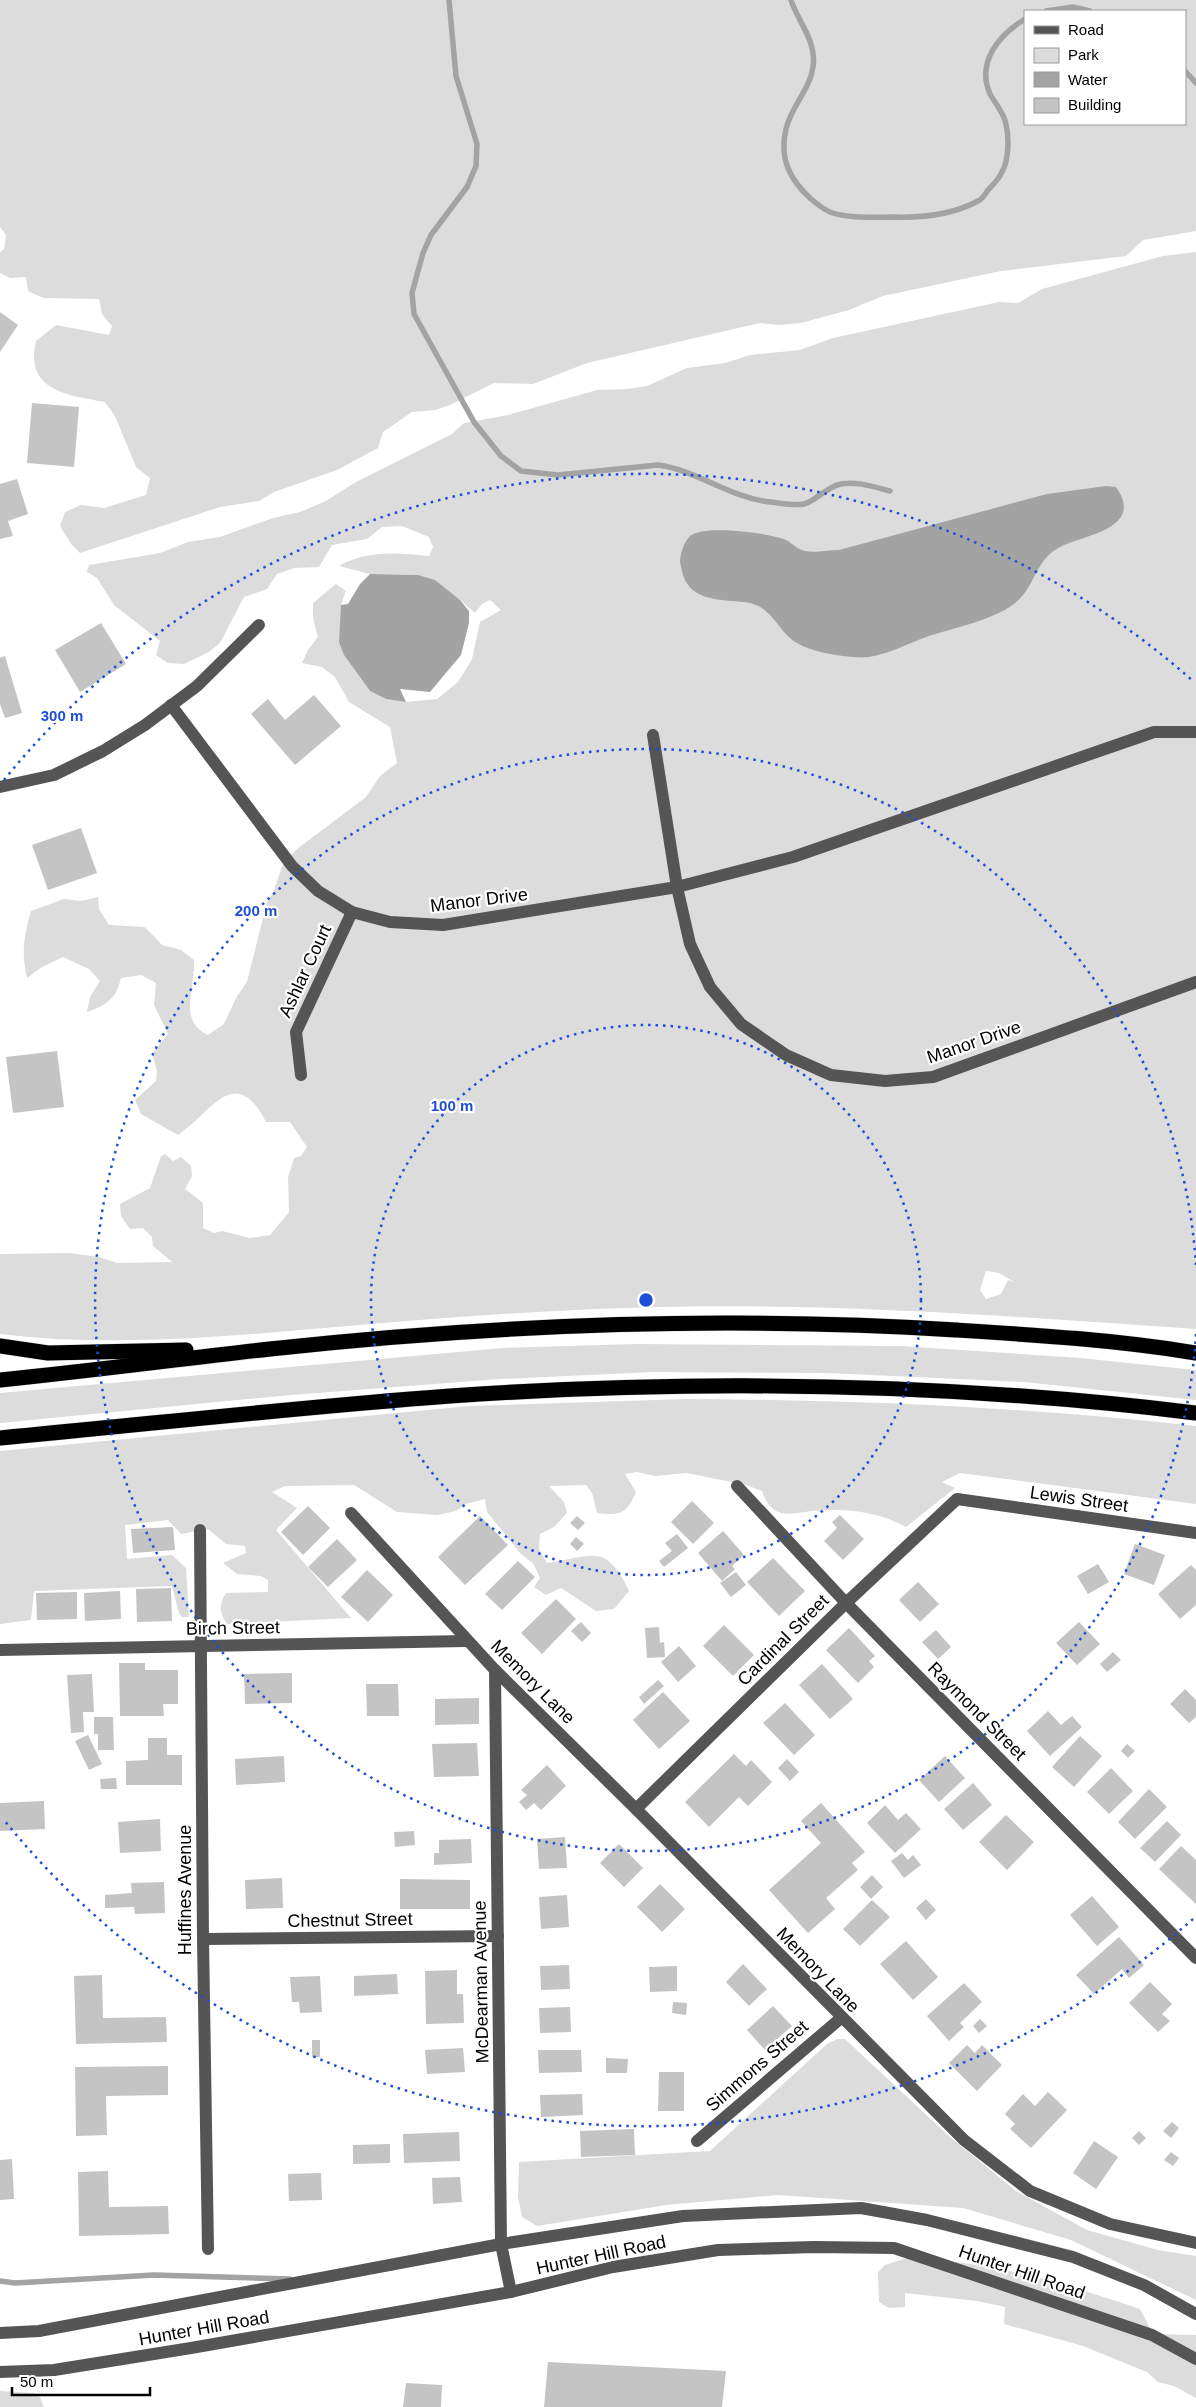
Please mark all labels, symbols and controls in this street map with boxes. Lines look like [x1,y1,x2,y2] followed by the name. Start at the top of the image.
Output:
[1024,10,1186,125] legend
[1068,21,1104,38] text: Road
[1068,46,1099,63] text: Park
[1068,71,1107,88] text: Water
[1068,96,1121,113] text: Building
[41,707,83,724] text: 300 m
[429,884,529,916] street label: Manor Drive
[235,902,277,919] text: 200 m
[275,921,335,1021] street label: Ashlar Court
[924,1017,1024,1067] street label: Manor Drive
[431,1097,473,1114] text: 100 m
[637,1291,655,1309] centre of rings
[1029,1482,1129,1516] street label: Lewis Street
[733,1590,833,1690] street label: Cardinal Street
[186,1617,280,1639] street label: Birch Street
[487,1636,579,1728] street label: Memory Lane
[924,1658,1030,1764] street label: Raymond Street
[175,1825,195,1955] street label: Huffines Avenue
[470,1900,492,2064] street label: McDearman Avenue
[287,1909,413,1931] street label: Chestnut Street
[773,1923,863,2017] street label: Memory Lane
[702,2016,812,2116] street label: Simmons Street
[534,2231,668,2279] street label: Hunter Hill Road
[956,2241,1088,2303] street label: Hunter Hill Road
[137,2307,271,2349] street label: Hunter Hill Road
[12,2364,150,2396] scale bar
[20,2373,53,2390] text: 50 m

